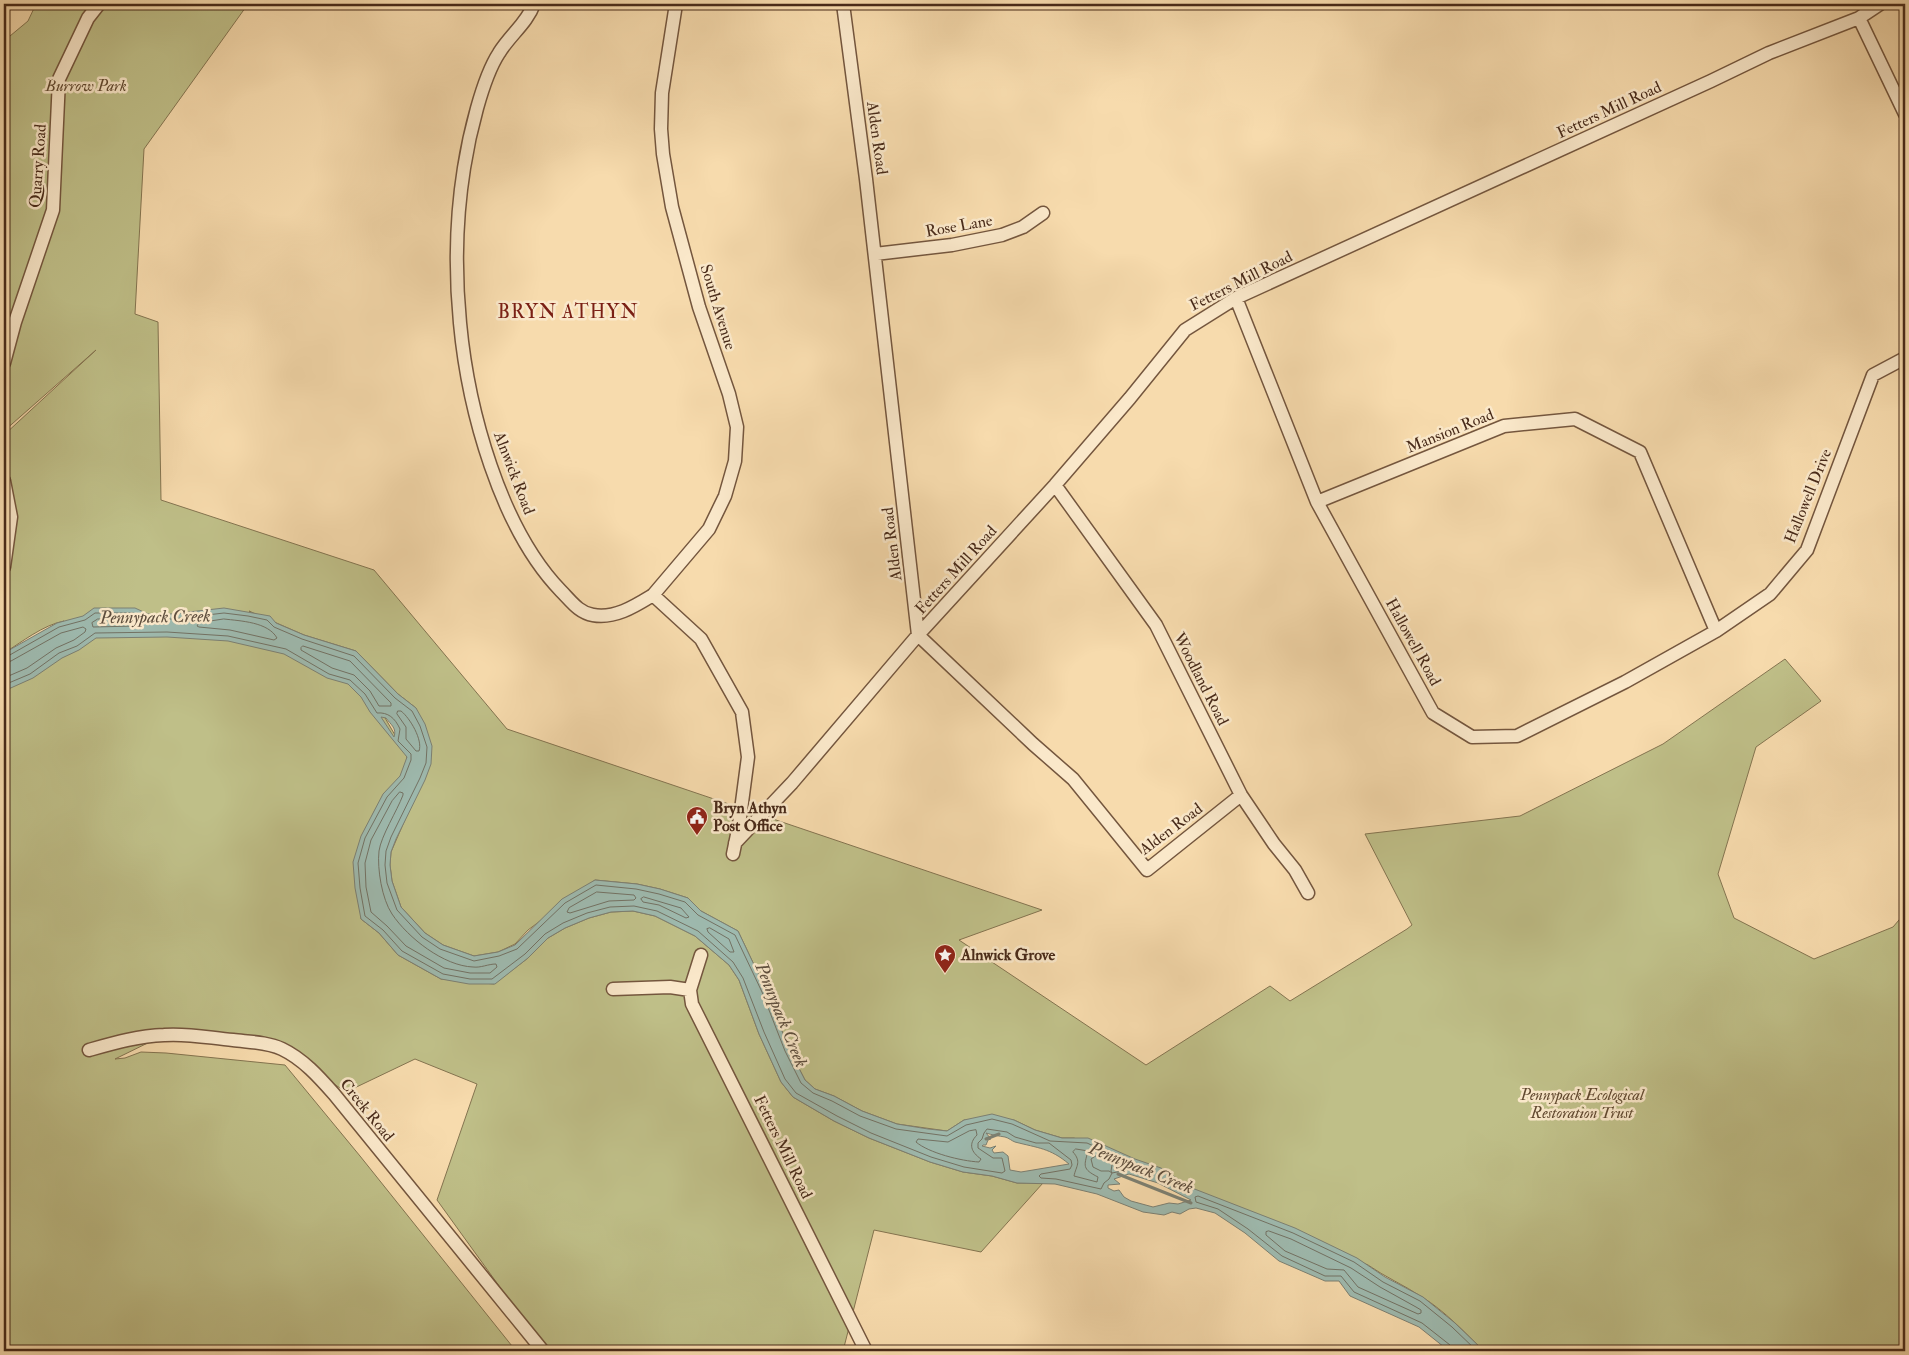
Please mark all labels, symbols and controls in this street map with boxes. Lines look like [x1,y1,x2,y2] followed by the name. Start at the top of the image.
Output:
[44,76,127,96] park label: Burrow Park
[1554,77,1665,143] street label: Fetters Mill Road
[862,99,892,176] street label: Alden Road
[25,123,51,209] street label: Quarry Road
[924,210,994,242] street label: Rose Lane
[1186,246,1296,316] street label: Fetters Mill Road
[696,262,741,352] street label: South Avenue
[498,300,638,324] district label: BRYN ATHYN
[1403,404,1497,458] street label: Mansion Road
[489,428,539,517] street label: Alnwick Road
[1780,446,1836,546] street label: Hallowell Drive
[878,506,907,583] street label: Alden Road
[911,521,1001,619] street label: Fetters Mill Road
[1381,595,1445,689] street label: Hallowell Road
[98,605,211,629] water label: Pennypack Creek
[1169,628,1233,729] street label: Woodland Road
[713,798,788,836] place label: Bryn Athyn Post Office
[1135,799,1207,860] street label: Alden Road
[685,805,709,836] public building icon: Bryn Athyn Post Office
[933,943,957,974] place icon: Alnwick Grove
[960,945,1056,965] place label: Alnwick Grove
[749,958,812,1071] water label: Pennypack Creek
[336,1074,399,1146] street label: Creek Road
[1519,1085,1645,1123] park label: Pennypack Ecological Restoration Trust
[749,1092,817,1202] street label: Fetters Mill Road
[1084,1136,1197,1199] water label: Pennypack Creek

